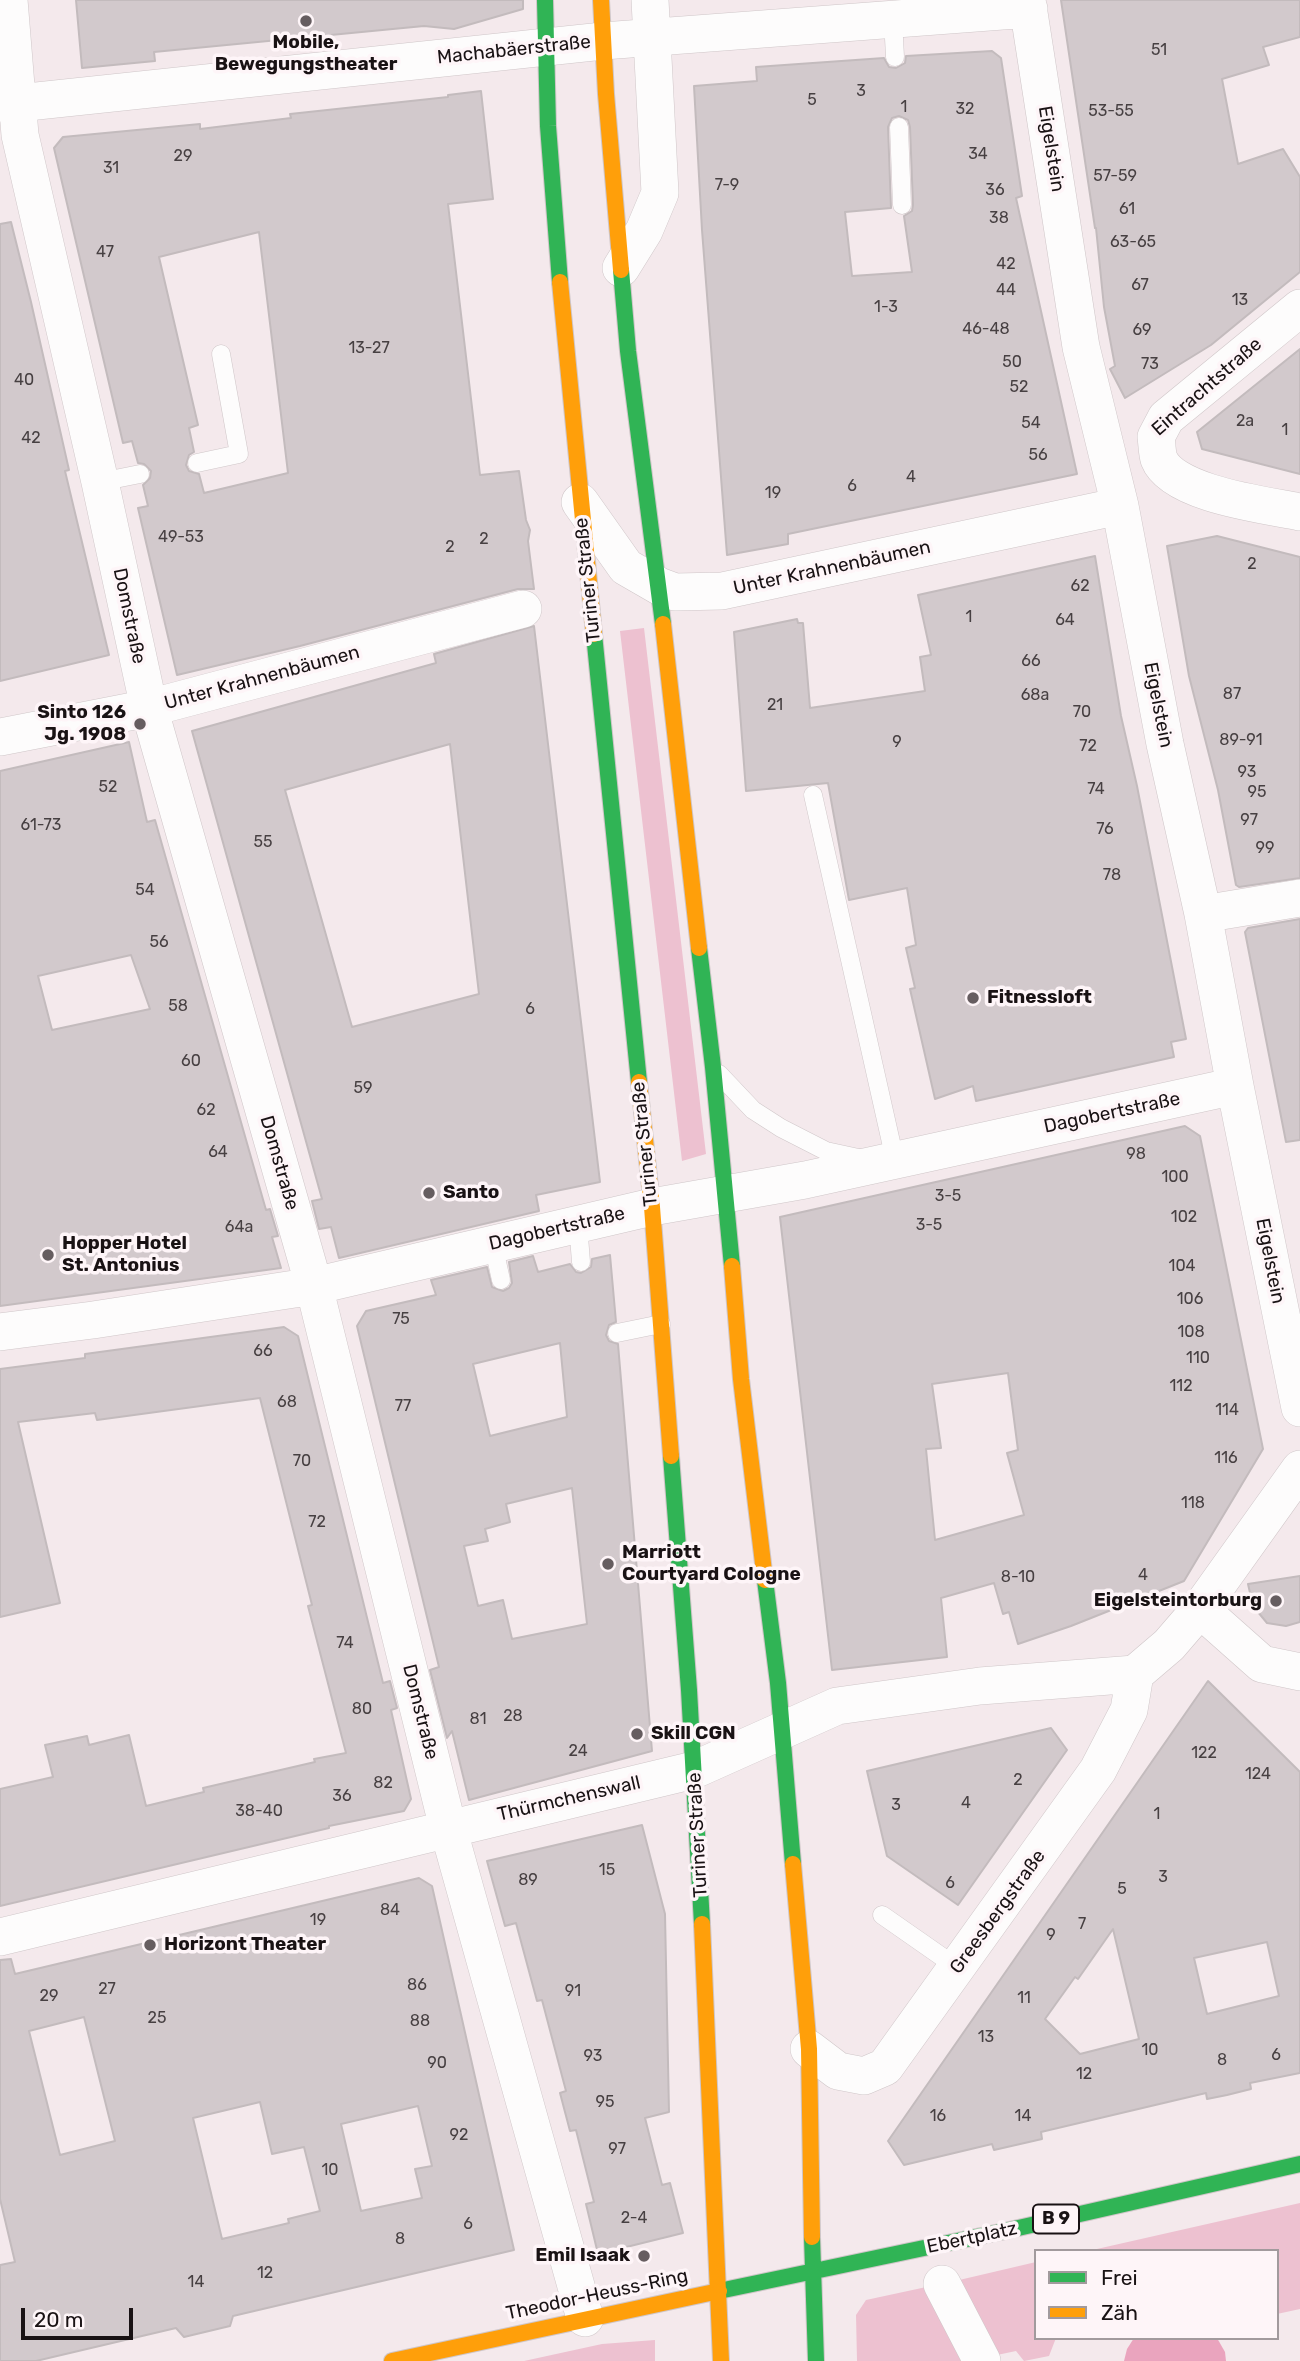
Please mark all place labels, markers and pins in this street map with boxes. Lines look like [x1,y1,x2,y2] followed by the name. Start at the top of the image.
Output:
[298,13,314,29] marker: Mobile, Bewegungstheater
[215,32,397,76] place label: Mobile, Bewegungstheater
[37,702,126,746] place label: Sinto 126 Jg. 1908
[132,716,148,732] marker: Sinto 126 Jg. 1908
[987,987,1092,1009] place label: Fitnessloft
[965,990,981,1006] marker: Fitnessloft
[443,1182,499,1204] place label: Santo
[421,1185,437,1201] marker: Santo
[62,1233,187,1277] place label: Hopper Hotel St. Antonius
[40,1247,56,1263] marker: Hopper Hotel St. Antonius
[622,1542,801,1586] place label: Marriott Courtyard Cologne
[600,1556,616,1572] marker: Marriott Courtyard Cologne
[1094,1590,1262,1612] place label: Eigelsteintorburg
[1268,1593,1284,1609] marker: Eigelsteintorburg
[651,1723,736,1745] place label: Skill CGN
[629,1726,645,1742] marker: Skill CGN
[164,1934,326,1956] place label: Horizont Theater
[142,1937,158,1953] marker: Horizont Theater
[535,2245,630,2267] place label: Emil Isaak
[636,2248,652,2264] marker: Emil Isaak

